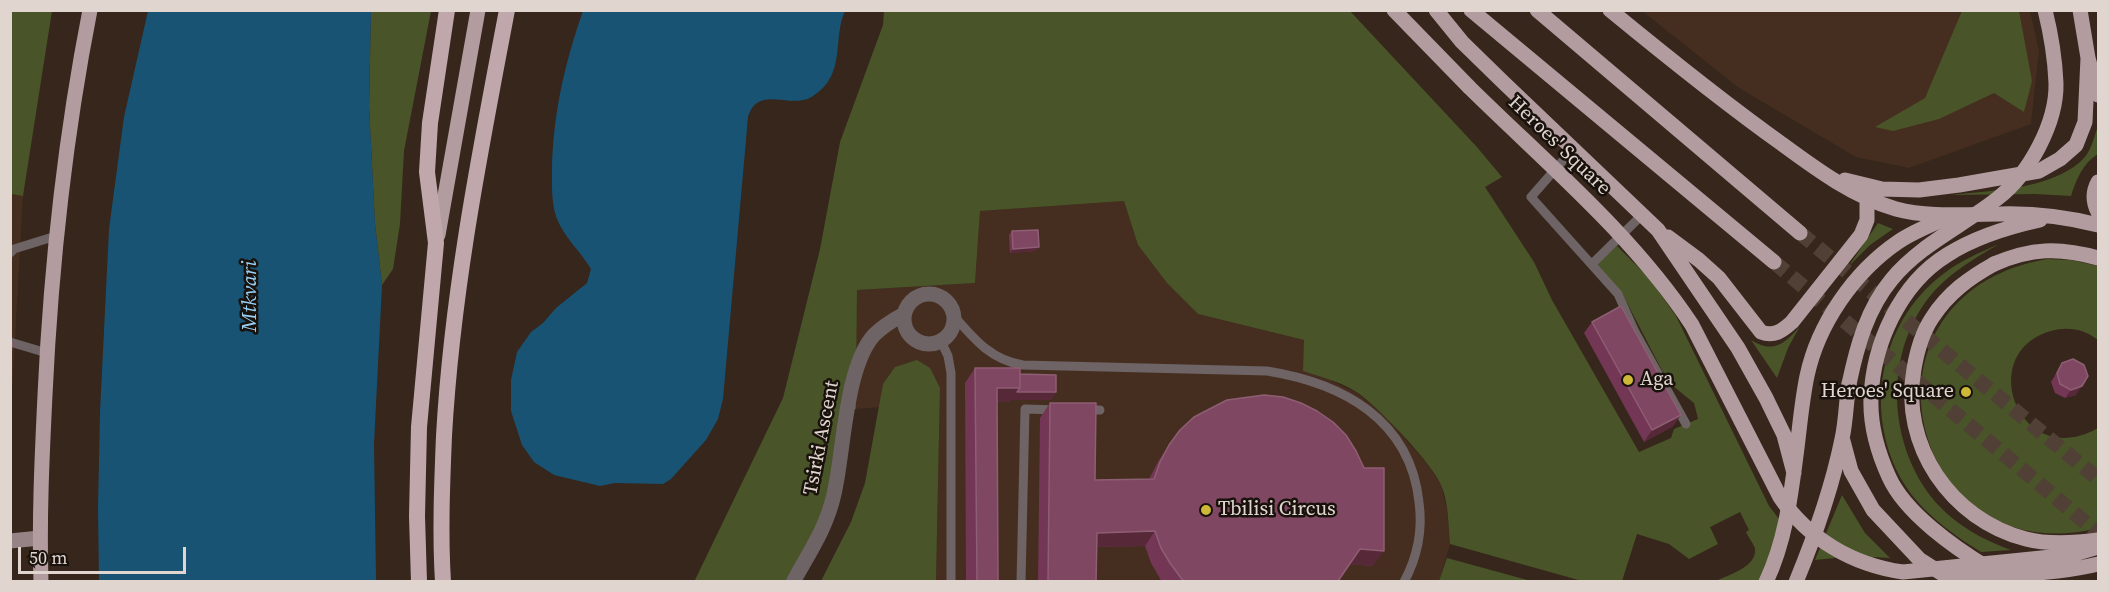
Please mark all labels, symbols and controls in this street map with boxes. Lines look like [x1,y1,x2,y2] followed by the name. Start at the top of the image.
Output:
[1503,91,1615,201] street label: Heroes' Square
[238,260,264,332] water label: Mtkvari
[1640,368,1673,392] place label: Aga
[1621,373,1635,387] marker: Aga
[799,379,845,497] street label: Tsirki Ascent
[1821,380,1954,404] place label: Heroes' Square
[1959,385,1973,399] marker: Heroes' Square
[1218,498,1336,522] place label: Tbilisi Circus
[1199,503,1213,517] marker: Tbilisi Circus
[21,535,189,573] scale bar
[29,545,67,570] text: 50 m

